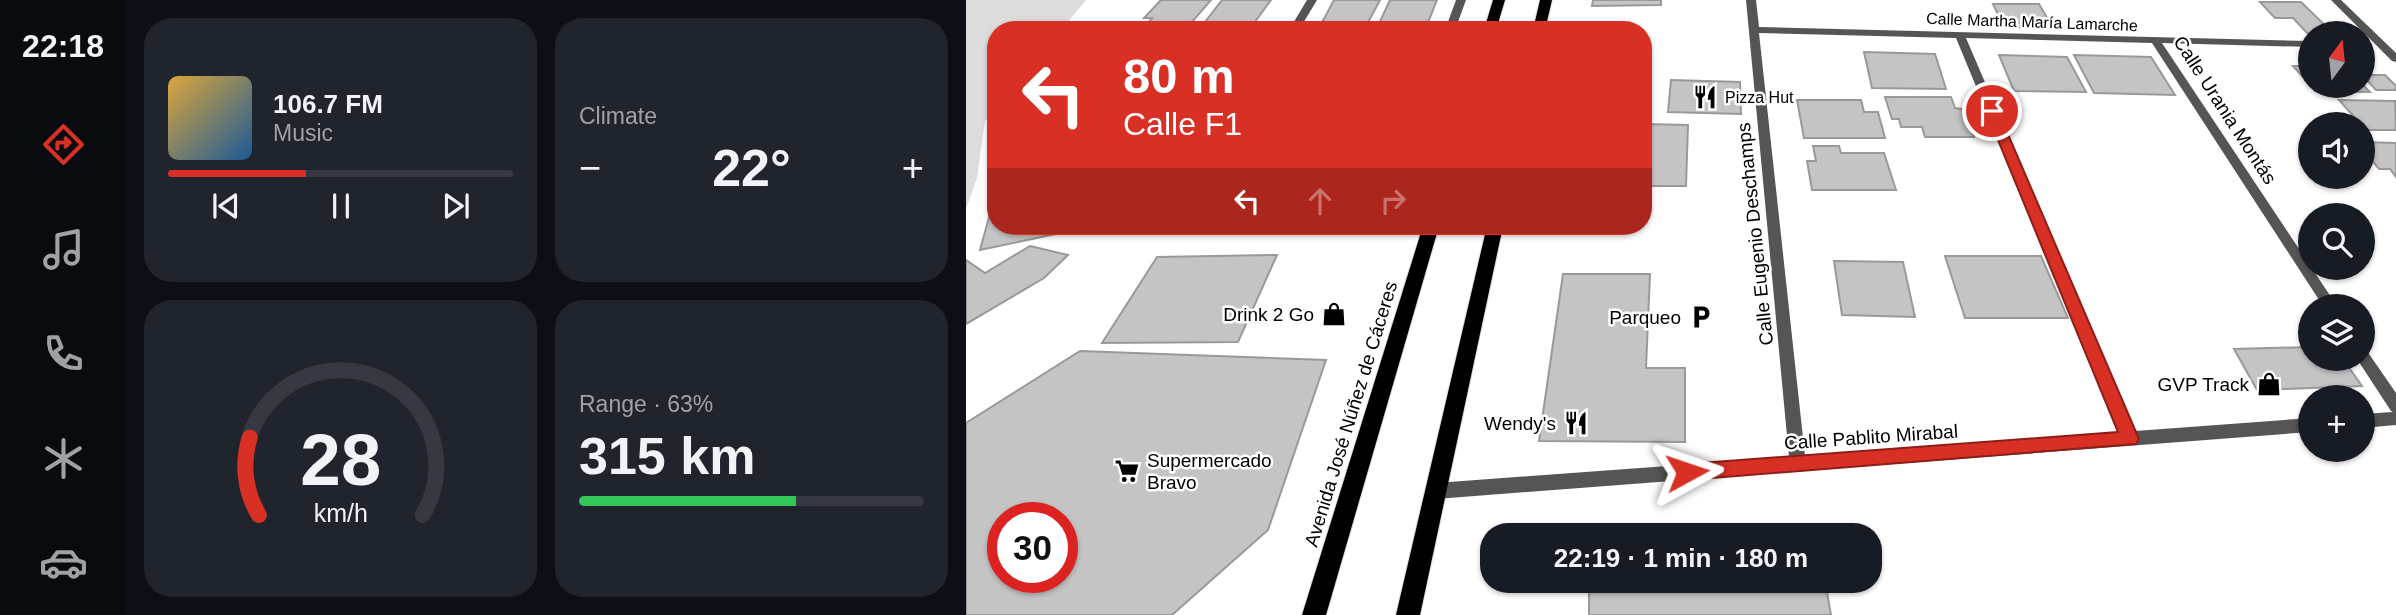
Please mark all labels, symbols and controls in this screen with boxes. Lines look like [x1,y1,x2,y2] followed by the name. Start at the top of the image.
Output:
[1926,10,2138,34] street label: Calle Martha María Lamarche
[2298,21,2375,98] north arrow
[2298,21,2375,462] map controls
[22,28,104,64] text: 22:18
[2169,32,2281,188] street label: Calle Urania Montás
[1008,49,1099,140] icon: left
[1123,49,1235,103] text: 80 m
[1962,81,2022,141] pin
[1691,83,1719,111] restaurant icon: Pizza Hut
[273,89,383,119] text: 106.7 FM
[1725,89,1794,106] place label: Pizza Hut
[1973,92,2011,130] icon: arrive
[579,103,657,129] text: Climate
[1123,106,1242,142] text: Calle F1
[2298,112,2375,189] button: sound
[39,120,88,169] icon: directions
[273,120,333,146] text: Music
[1733,122,1777,346] street label: Calle Eugenio Deschamps
[712,139,791,197] text: 22°
[579,147,601,189] text: −
[902,147,924,189] text: +
[1228,182,1266,220] icon: left
[1301,182,1339,220] icon: ahead
[1374,182,1412,220] icon: right
[207,187,245,225] icon: previous
[322,187,360,225] icon: pause
[437,187,475,225] icon: next
[2298,203,2375,280] button: search
[39,225,88,274] icon: music
[1301,279,1401,549] street label: Avenida José Núñez de Cáceres
[2298,294,2375,371] button: layers
[1320,300,1348,328] shop icon: Drink 2 Go
[1687,303,1715,331] parking icon: Parqueo
[1223,304,1314,325] place label: Drink 2 Go
[1609,307,1681,328] place label: Parqueo
[39,329,88,378] icon: phone
[2255,370,2283,398] shop icon: GVP Track
[2157,374,2249,395] place label: GVP Track
[2298,385,2375,462] button: +
[579,391,713,417] text: Range · 63%
[1562,409,1590,437] restaurant icon: Wendy's
[1484,413,1556,434] place label: Wendy's
[300,419,381,500] text: 28
[1783,420,1959,454] street label: Calle Pablito Mirabal
[579,427,755,485] text: 315 km
[39,434,88,483] icon: climate
[1650,435,1724,509] position arrow
[1147,450,1272,493] place label: Supermercado Bravo
[1113,457,1141,485] supermarket icon: Supermercado Bravo
[313,498,368,526] text: km/h
[987,502,1078,593] speed limit sign: 30
[39,538,88,587] icon: car
[1554,543,1808,573] text: 22:19 · 1 min · 180 m

